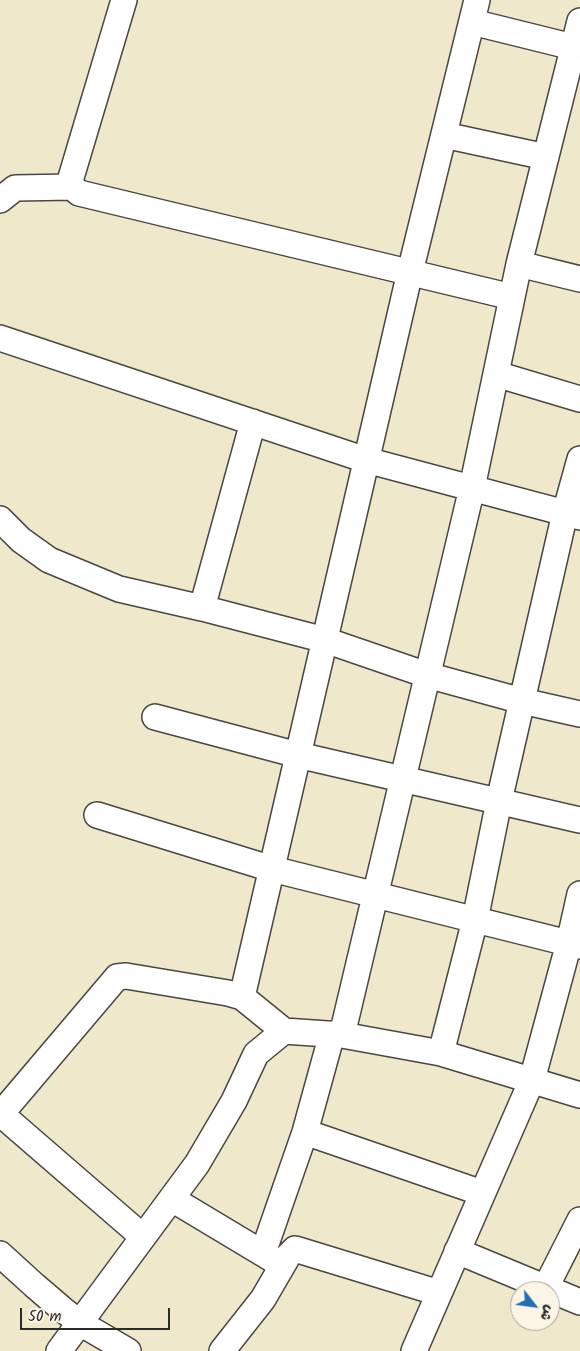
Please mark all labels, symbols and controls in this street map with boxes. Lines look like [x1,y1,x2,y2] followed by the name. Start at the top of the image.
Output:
[510,1281,560,1331] north arrow
[22,1298,172,1330] scale bar
[534,1301,561,1325] text: ش
[28,1305,62,1329] text: 50 m

